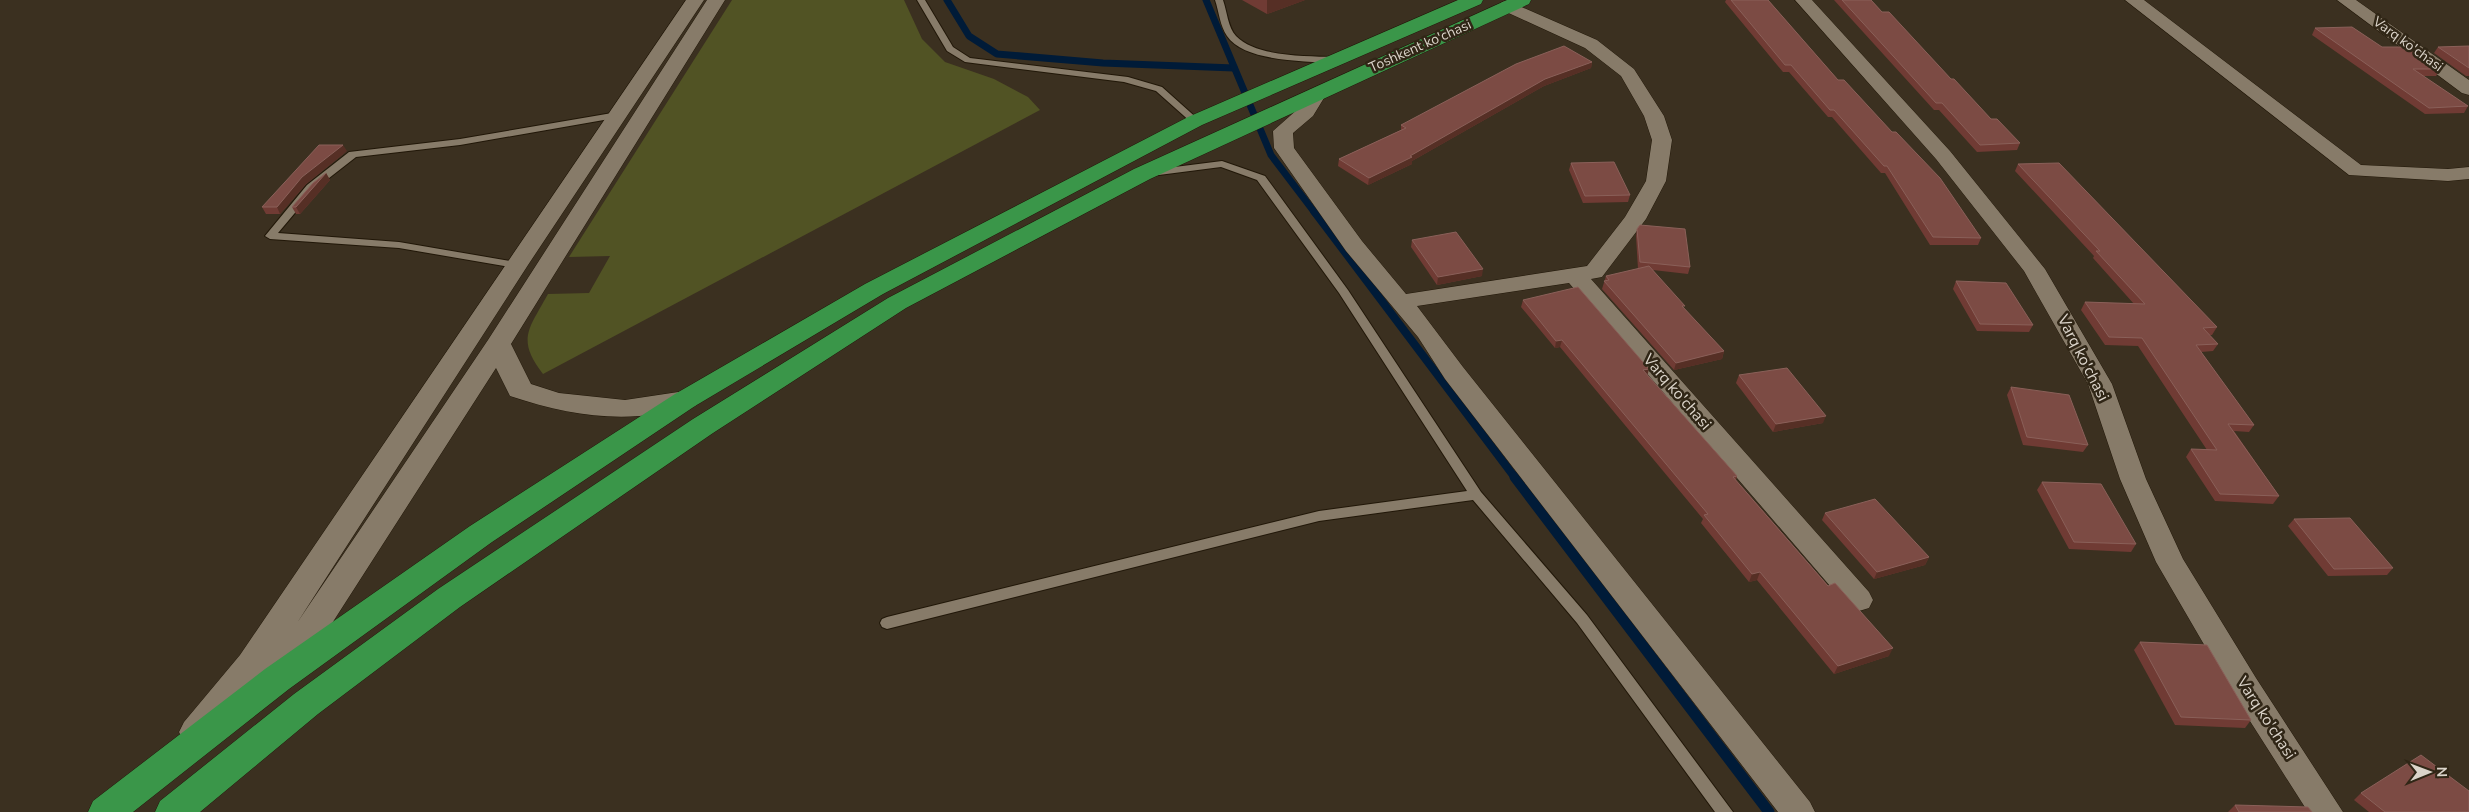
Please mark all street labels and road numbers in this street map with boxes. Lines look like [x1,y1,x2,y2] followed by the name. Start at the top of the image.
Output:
[2368,11,2447,76] street label: Varq ko'chasi
[1366,15,1474,77] street label: Toshkent ko'chasi
[2051,310,2114,405] street label: Varq ko'chasi
[1637,348,1716,435] street label: Varq ko'chasi
[2231,672,2301,764] street label: Varq ko'chasi

